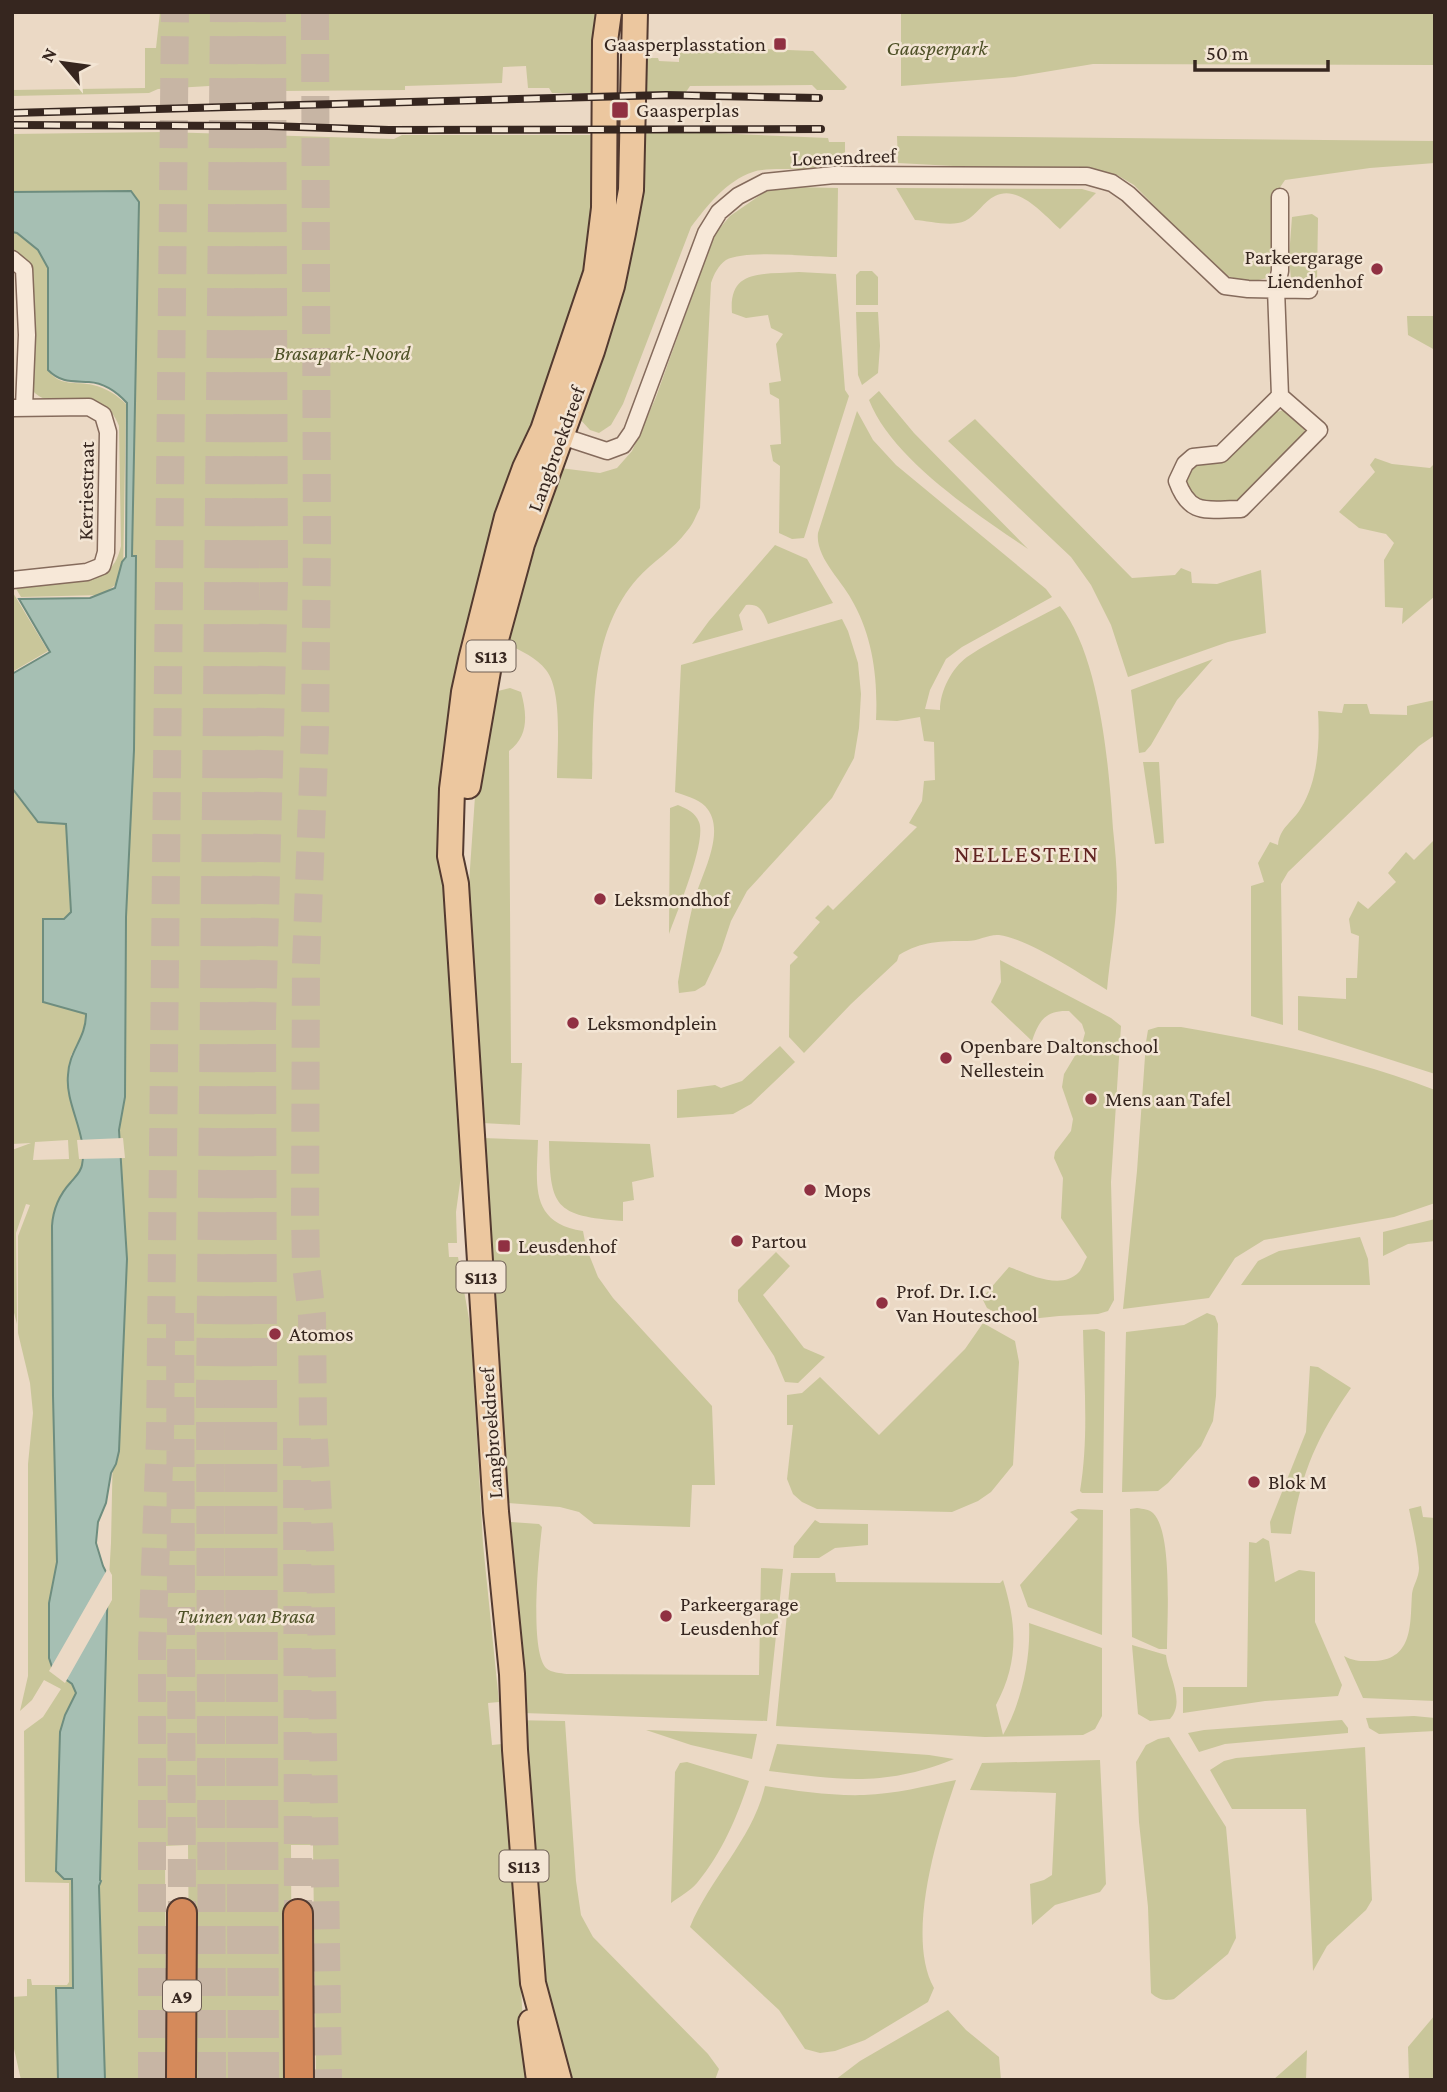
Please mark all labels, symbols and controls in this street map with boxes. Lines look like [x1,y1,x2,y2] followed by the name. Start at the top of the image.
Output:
[28,28,98,98] north arrow
[1195,28,1328,72] scale bar
[604,32,766,56] place label: Gaasperplasstation
[772,36,788,52] marker: Gaasperplasstation
[886,36,988,60] park label: Gaasperpark
[1206,41,1249,65] text: 50 m
[36,44,61,66] text: N
[636,98,739,122] place label: Gaasperplas
[610,100,630,120] marker: Gaasperplas
[791,143,898,171] street label: Loenendreef
[1244,245,1365,293] place label: Parkeergarage Liendenhof
[1369,261,1385,277] marker: Parkeergarage Liendenhof
[274,341,411,365] park label: Brasapark-Noord
[522,381,590,515] street label: Langbroekdreef
[73,440,99,541] street label: Kerriestraat
[466,640,516,671] road number: S113
[954,840,1100,867] district label: NELLESTEIN
[614,887,731,911] place label: Leksmondhof
[592,891,608,907] marker: Leksmondhof
[587,1011,717,1035] place label: Leksmondplein
[565,1015,581,1031] marker: Leksmondplein
[960,1034,1159,1082] place label: Openbare Daltonschool Nellestein
[938,1050,954,1066] marker: Openbare Daltonschool Nellestein
[1105,1087,1231,1111] place label: Mens aan Tafel
[1083,1091,1099,1107] marker: Mens aan Tafel
[824,1178,871,1202] place label: Mops
[802,1182,818,1198] marker: Mops
[751,1229,807,1253] place label: Partou
[729,1233,745,1249] marker: Partou
[518,1234,618,1258] place label: Leusdenhof
[496,1238,512,1254] marker: Leusdenhof
[456,1261,505,1292] road number: S113
[896,1279,1038,1327] place label: Prof. Dr. I.C. Van Houteschool
[874,1295,890,1311] marker: Prof. Dr. I.C. Van Houteschool
[289,1322,354,1346] place label: Atomos
[267,1326,283,1342] marker: Atomos
[474,1365,508,1500] street label: Langbroekdreef
[1268,1470,1327,1494] place label: Blok M
[1246,1474,1262,1490] marker: Blok M
[680,1592,799,1640] place label: Parkeergarage Leusdenhof
[177,1604,315,1628] park label: Tuinen van Brasa
[658,1608,674,1624] marker: Parkeergarage Leusdenhof
[500,1850,548,1882] road number: S113
[163,1980,201,2012] road number: A9

